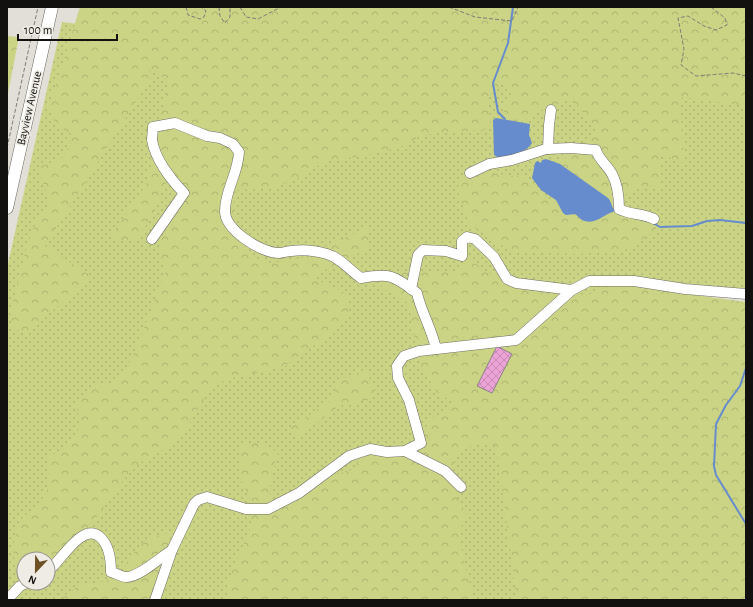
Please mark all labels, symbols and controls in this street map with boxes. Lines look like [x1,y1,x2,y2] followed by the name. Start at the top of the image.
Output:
[18,16,117,42] scale bar
[24,24,52,36] text: 100 m
[15,70,44,146] street label: Bayview Avenue
[16,551,56,591] north arrow
[27,573,38,586] text: N

